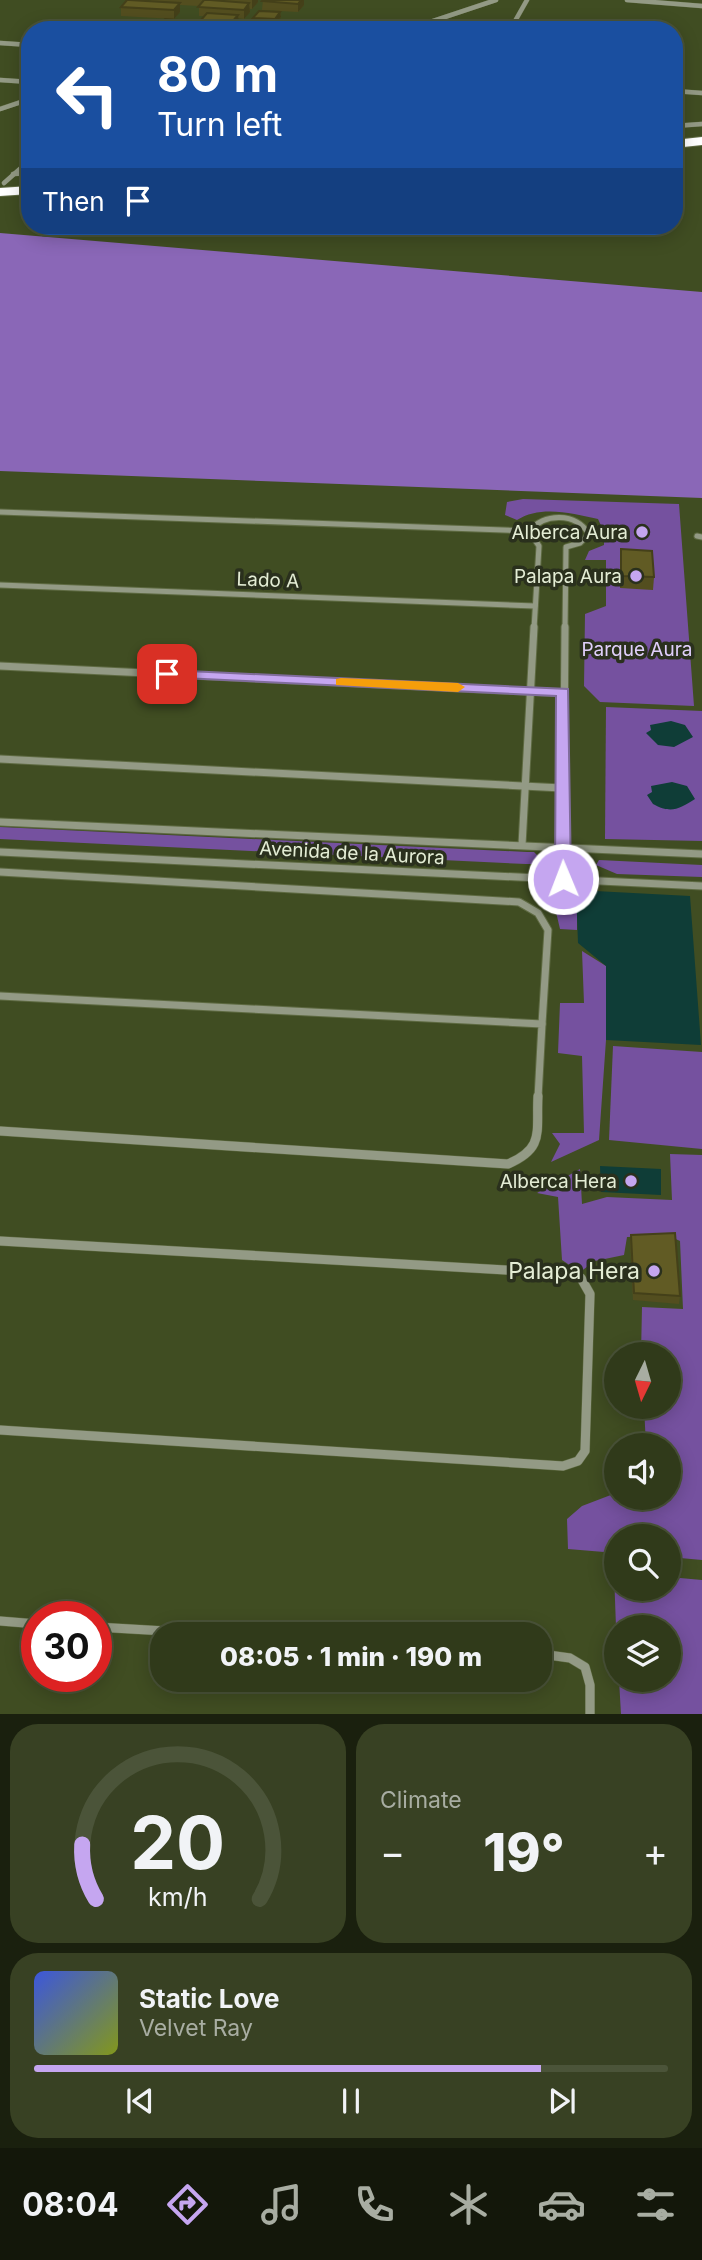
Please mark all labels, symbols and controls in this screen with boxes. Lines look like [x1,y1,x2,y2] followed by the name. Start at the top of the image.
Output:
[157,45,278,104] text: 80 m
[42,49,133,140] icon: left
[157,105,282,144] text: Turn left
[119,182,157,220] icon: arrive
[42,186,105,217] text: Then
[512,521,628,544] place label: Alberca Aura
[634,524,650,540] marker: Alberca Aura
[514,565,622,588] place label: Palapa Aura
[236,567,300,593] street label: Lado A
[628,568,644,584] marker: Palapa Aura
[581,638,693,661] park label: Parque Aura
[137,644,197,704] pin
[148,655,186,693] icon: arrive
[259,837,445,869] street label: Avenida de la Aurora
[526,842,600,916] position arrow
[500,1170,617,1193] place label: Alberca Hera
[623,1173,639,1189] marker: Alberca Hera
[508,1257,640,1285] place label: Palapa Hera
[646,1263,662,1279] marker: Palapa Hera
[604,1342,681,1419] north arrow
[604,1342,681,1692] map controls
[604,1433,681,1510] button: sound
[604,1524,681,1601] button: search
[21,1601,112,1692] speed limit sign: 30
[604,1615,681,1692] button: layers
[220,1641,482,1672] text: 08:05 · 1 min · 190 m
[380,1786,462,1814] text: Climate
[131,1799,225,1888] text: 20
[483,1821,565,1884] text: 19°
[380,1829,405,1875] text: −
[643,1829,668,1875] text: +
[148,1882,208,1912] text: km/h
[139,1983,280,2014] text: Static Love
[139,2014,253,2042] text: Velvet Ray
[121,2082,159,2120] icon: previous
[332,2082,370,2120] icon: pause
[543,2082,581,2120] icon: next
[163,2180,212,2229] icon: directions
[257,2180,306,2229] icon: music
[350,2180,399,2229] icon: phone
[444,2180,493,2229] icon: climate
[537,2180,586,2229] icon: car
[631,2180,680,2229] icon: filters
[22,2185,119,2224] text: 08:04

